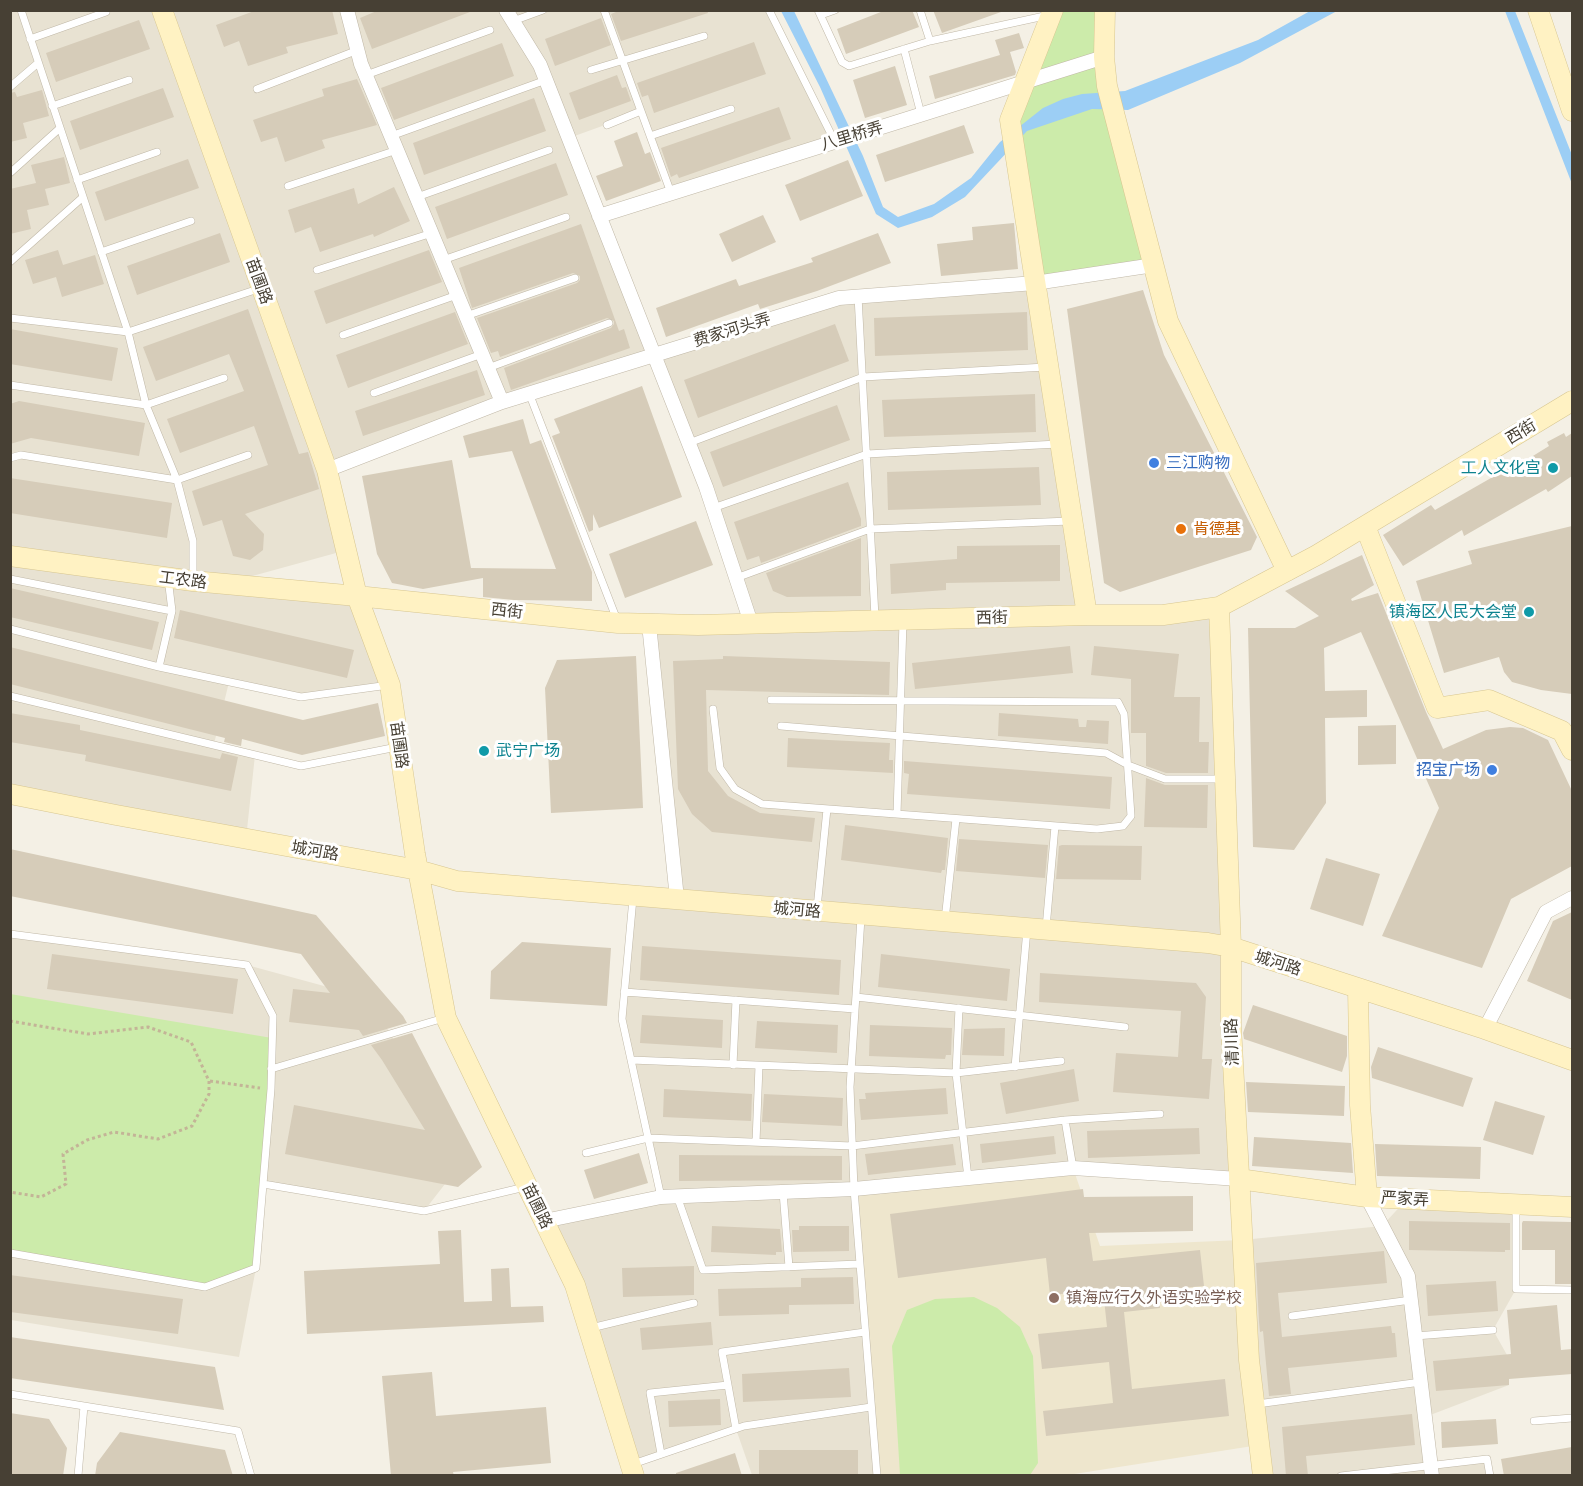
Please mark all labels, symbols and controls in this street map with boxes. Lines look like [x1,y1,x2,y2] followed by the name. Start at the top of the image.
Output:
[819,117,885,155] street label: 八里桥弄
[242,255,276,307] street label: 苗圃路
[691,309,773,351] street label: 费家河头弄
[1502,416,1540,448] street label: 西街
[1166,453,1230,473] place label: 三江购物
[1147,456,1161,470] marker: 三江购物
[1461,458,1541,478] place label: 工人文化宫
[1546,461,1560,475] marker: 工人文化宫
[1193,519,1241,539] place label: 肯德基
[1174,522,1188,536] marker: 肯德基
[158,568,208,592] street label: 工农路
[490,600,524,622] street label: 西街
[1389,602,1517,622] place label: 镇海区人民大会堂
[1522,605,1536,619] marker: 镇海区人民大会堂
[976,608,1008,628] street label: 西街
[386,720,412,770] street label: 苗圃路
[496,741,560,761] place label: 武宁广场
[477,744,491,758] marker: 武宁广场
[1416,760,1480,780] place label: 招宝广场
[1485,763,1499,777] marker: 招宝广场
[290,837,340,865] street label: 城河路
[772,898,822,922] street label: 城河路
[1252,946,1304,980] street label: 城河路
[1222,1018,1242,1066] street label: 清川路
[518,1180,556,1232] street label: 苗圃路
[1381,1188,1429,1210] street label: 严家弄
[1066,1288,1242,1308] place label: 镇海应行久外语实验学校
[1047,1291,1061,1305] marker: 镇海应行久外语实验学校

